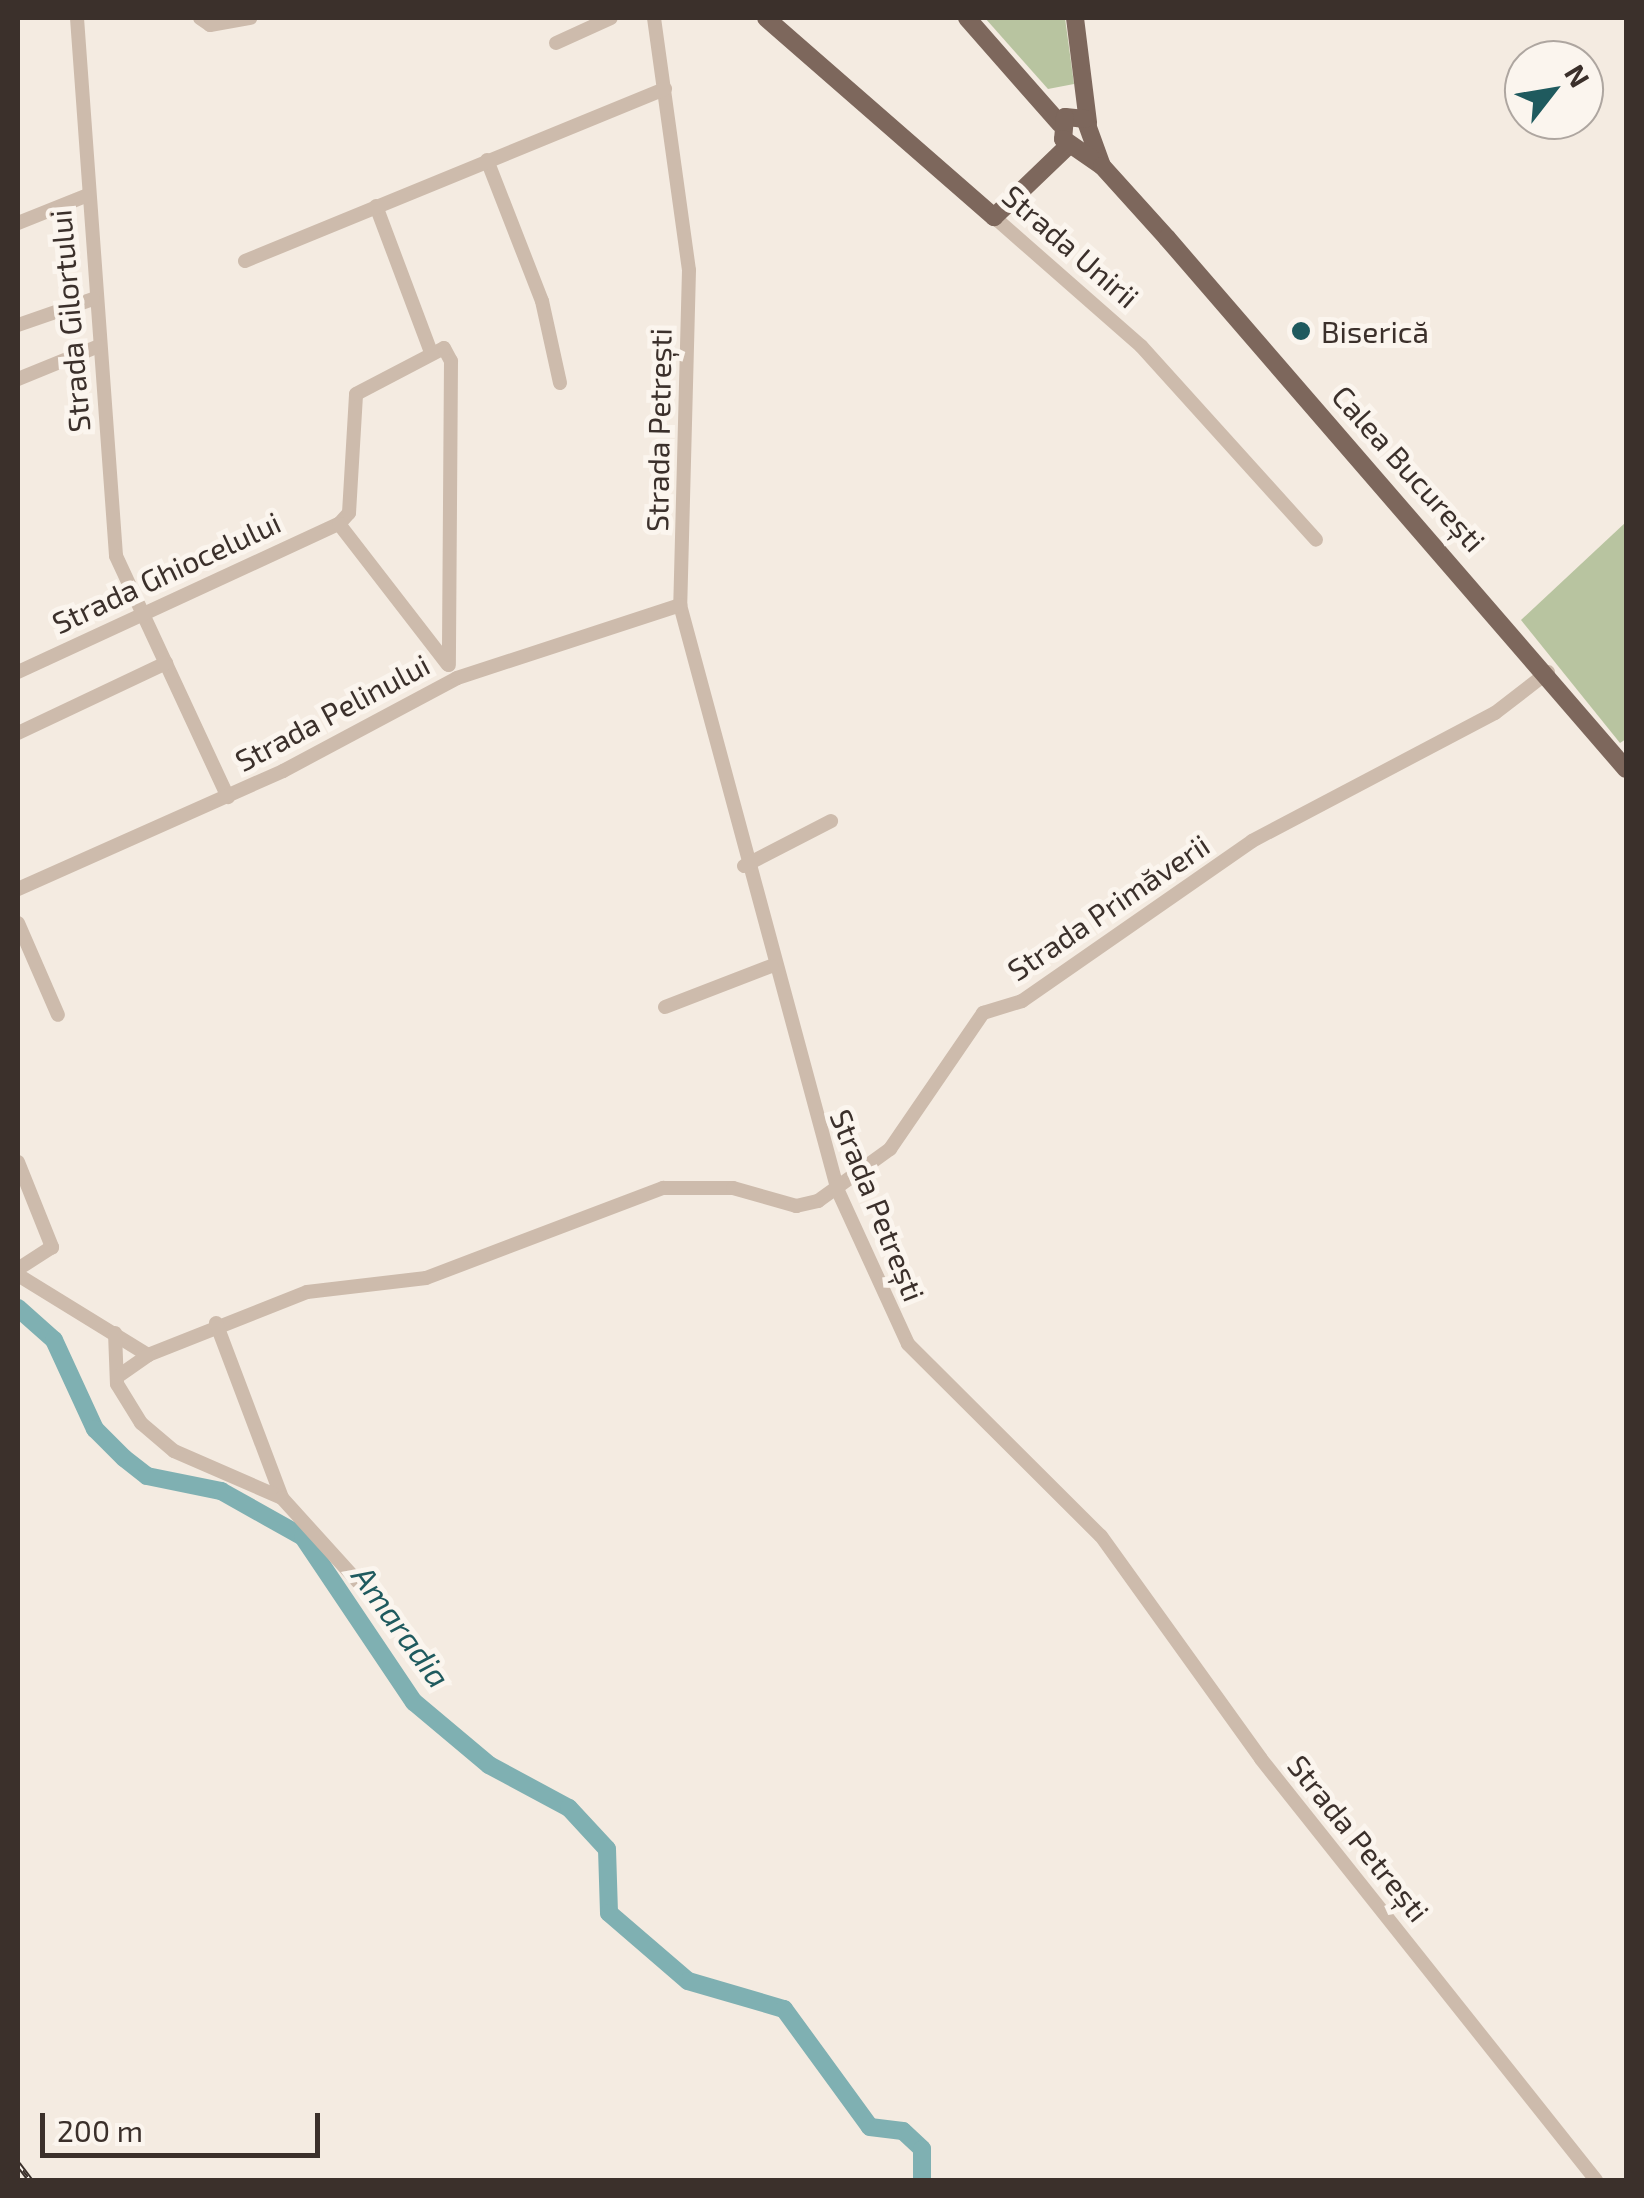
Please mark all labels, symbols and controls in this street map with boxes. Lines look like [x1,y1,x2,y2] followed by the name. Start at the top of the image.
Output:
[1504,40,1604,140] north arrow
[1558,58,1598,93] text: N
[996,177,1146,315] street label: Strada Unirii
[41,208,97,434] street label: Strada Gilortului
[1321,313,1429,349] place label: Biserică
[1290,320,1312,342] marker: Biserică
[638,328,678,532] street label: Strada Petrești
[1325,378,1493,558] street label: Calea București
[46,503,286,641] street label: Strada Ghiocelului
[229,646,435,778] street label: Strada Pelinului
[1000,826,1216,988] street label: Strada Primăverii
[823,1104,933,1306] street label: Strada Petrești
[345,1558,459,1694] water label: Amaradia
[1281,1747,1437,1929] street label: Strada Petrești
[45,2093,325,2155] scale bar
[57,2112,143,2148] text: 200 m

